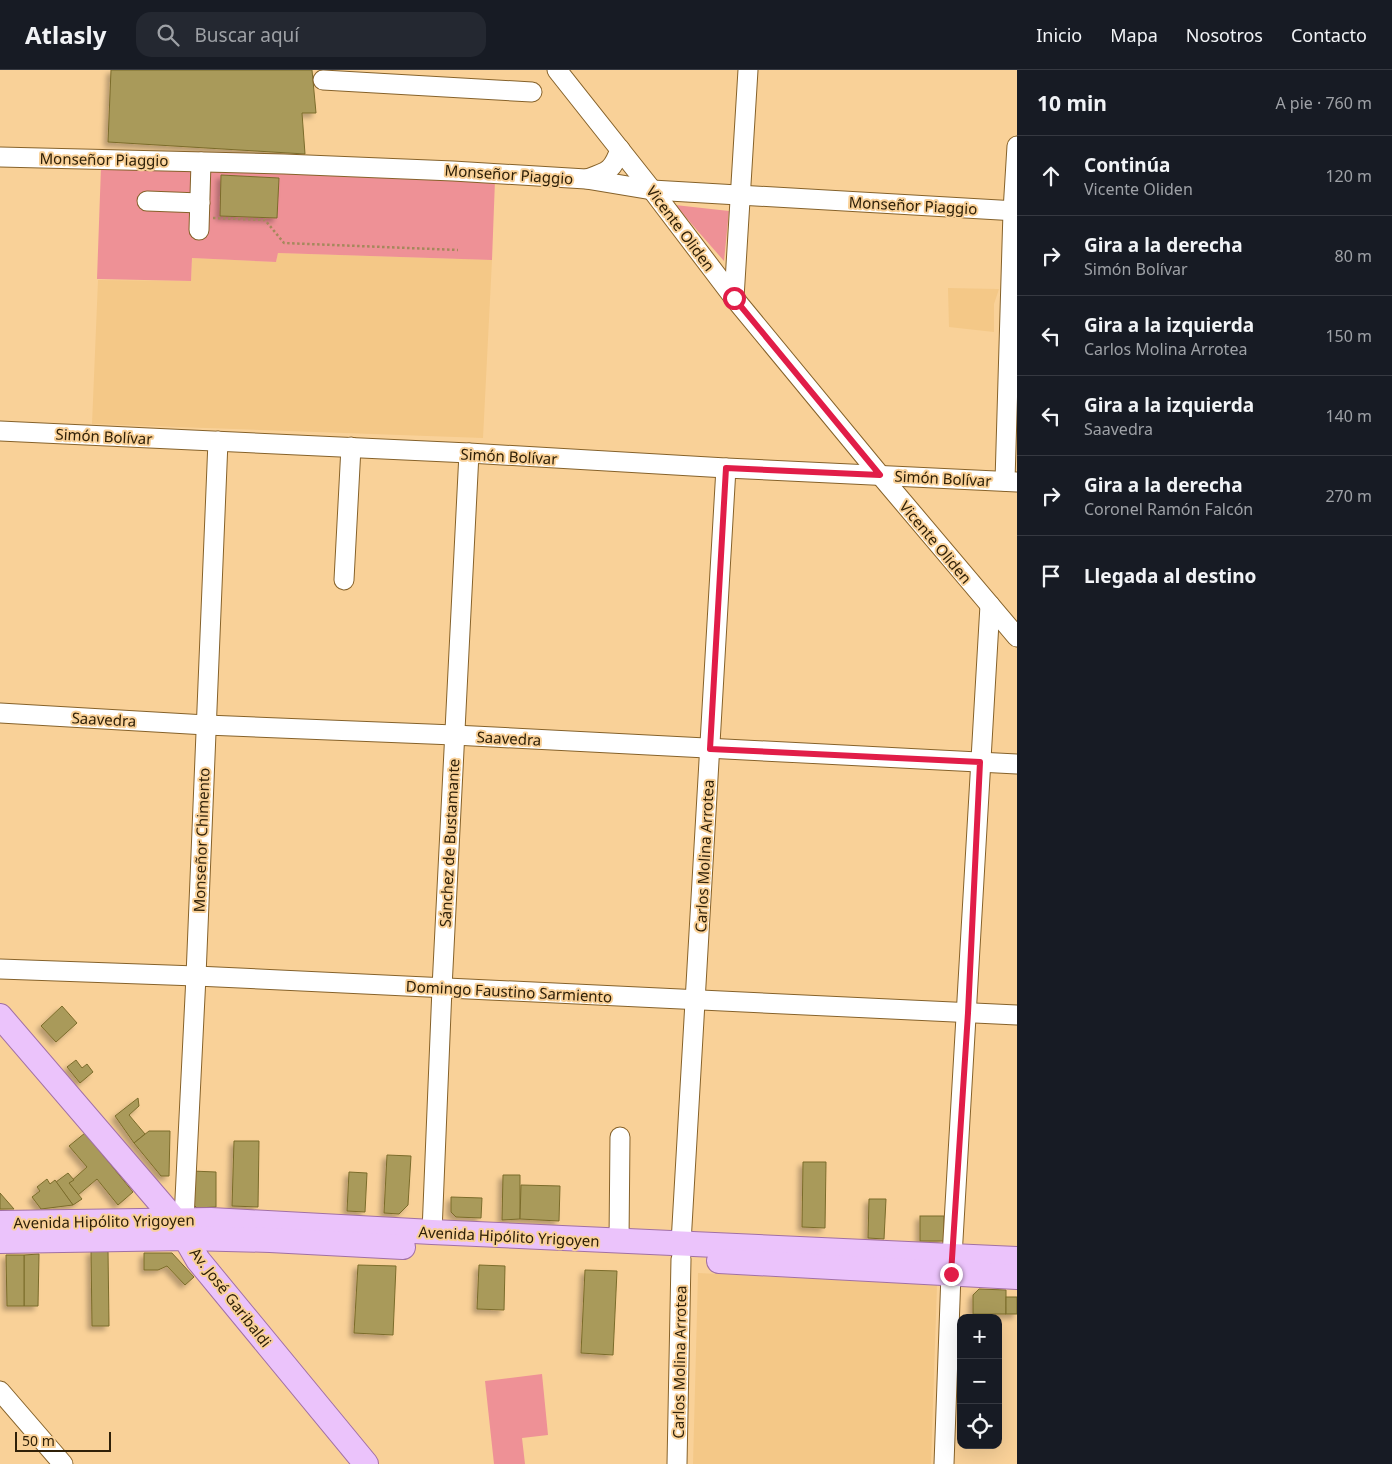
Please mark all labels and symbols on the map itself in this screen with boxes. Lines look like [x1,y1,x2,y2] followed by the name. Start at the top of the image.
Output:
[39,148,169,170] street label: Monseñor Piaggio
[444,160,574,188] street label: Monseñor Piaggio
[642,181,720,275] street label: Vicente Oliden
[848,192,978,218] street label: Monseñor Piaggio
[723,287,746,310] route start
[55,423,153,449] street label: Simón Bolívar
[460,443,558,469] street label: Simón Bolívar
[894,465,992,491] street label: Simón Bolívar
[896,497,976,587] street label: Vicente Oliden
[71,707,137,731] street label: Saavedra
[476,726,542,750] street label: Saavedra
[435,758,463,928] street label: Sánchez de Bustamante
[188,767,214,913] street label: Monseñor Chimento
[690,779,718,933] street label: Carlos Molina Arrotea
[405,976,613,1006] street label: Domingo Faustino Sarmiento
[13,1209,195,1233] street label: Avenida Hipólito Yrigoyen
[418,1221,600,1251] street label: Avenida Hipólito Yrigoyen
[186,1243,276,1351] street label: Av. José Garibaldi
[940,1263,963,1286] route end
[668,1285,690,1439] street label: Carlos Molina Arrotea
[15,1429,111,1452] scale bar

